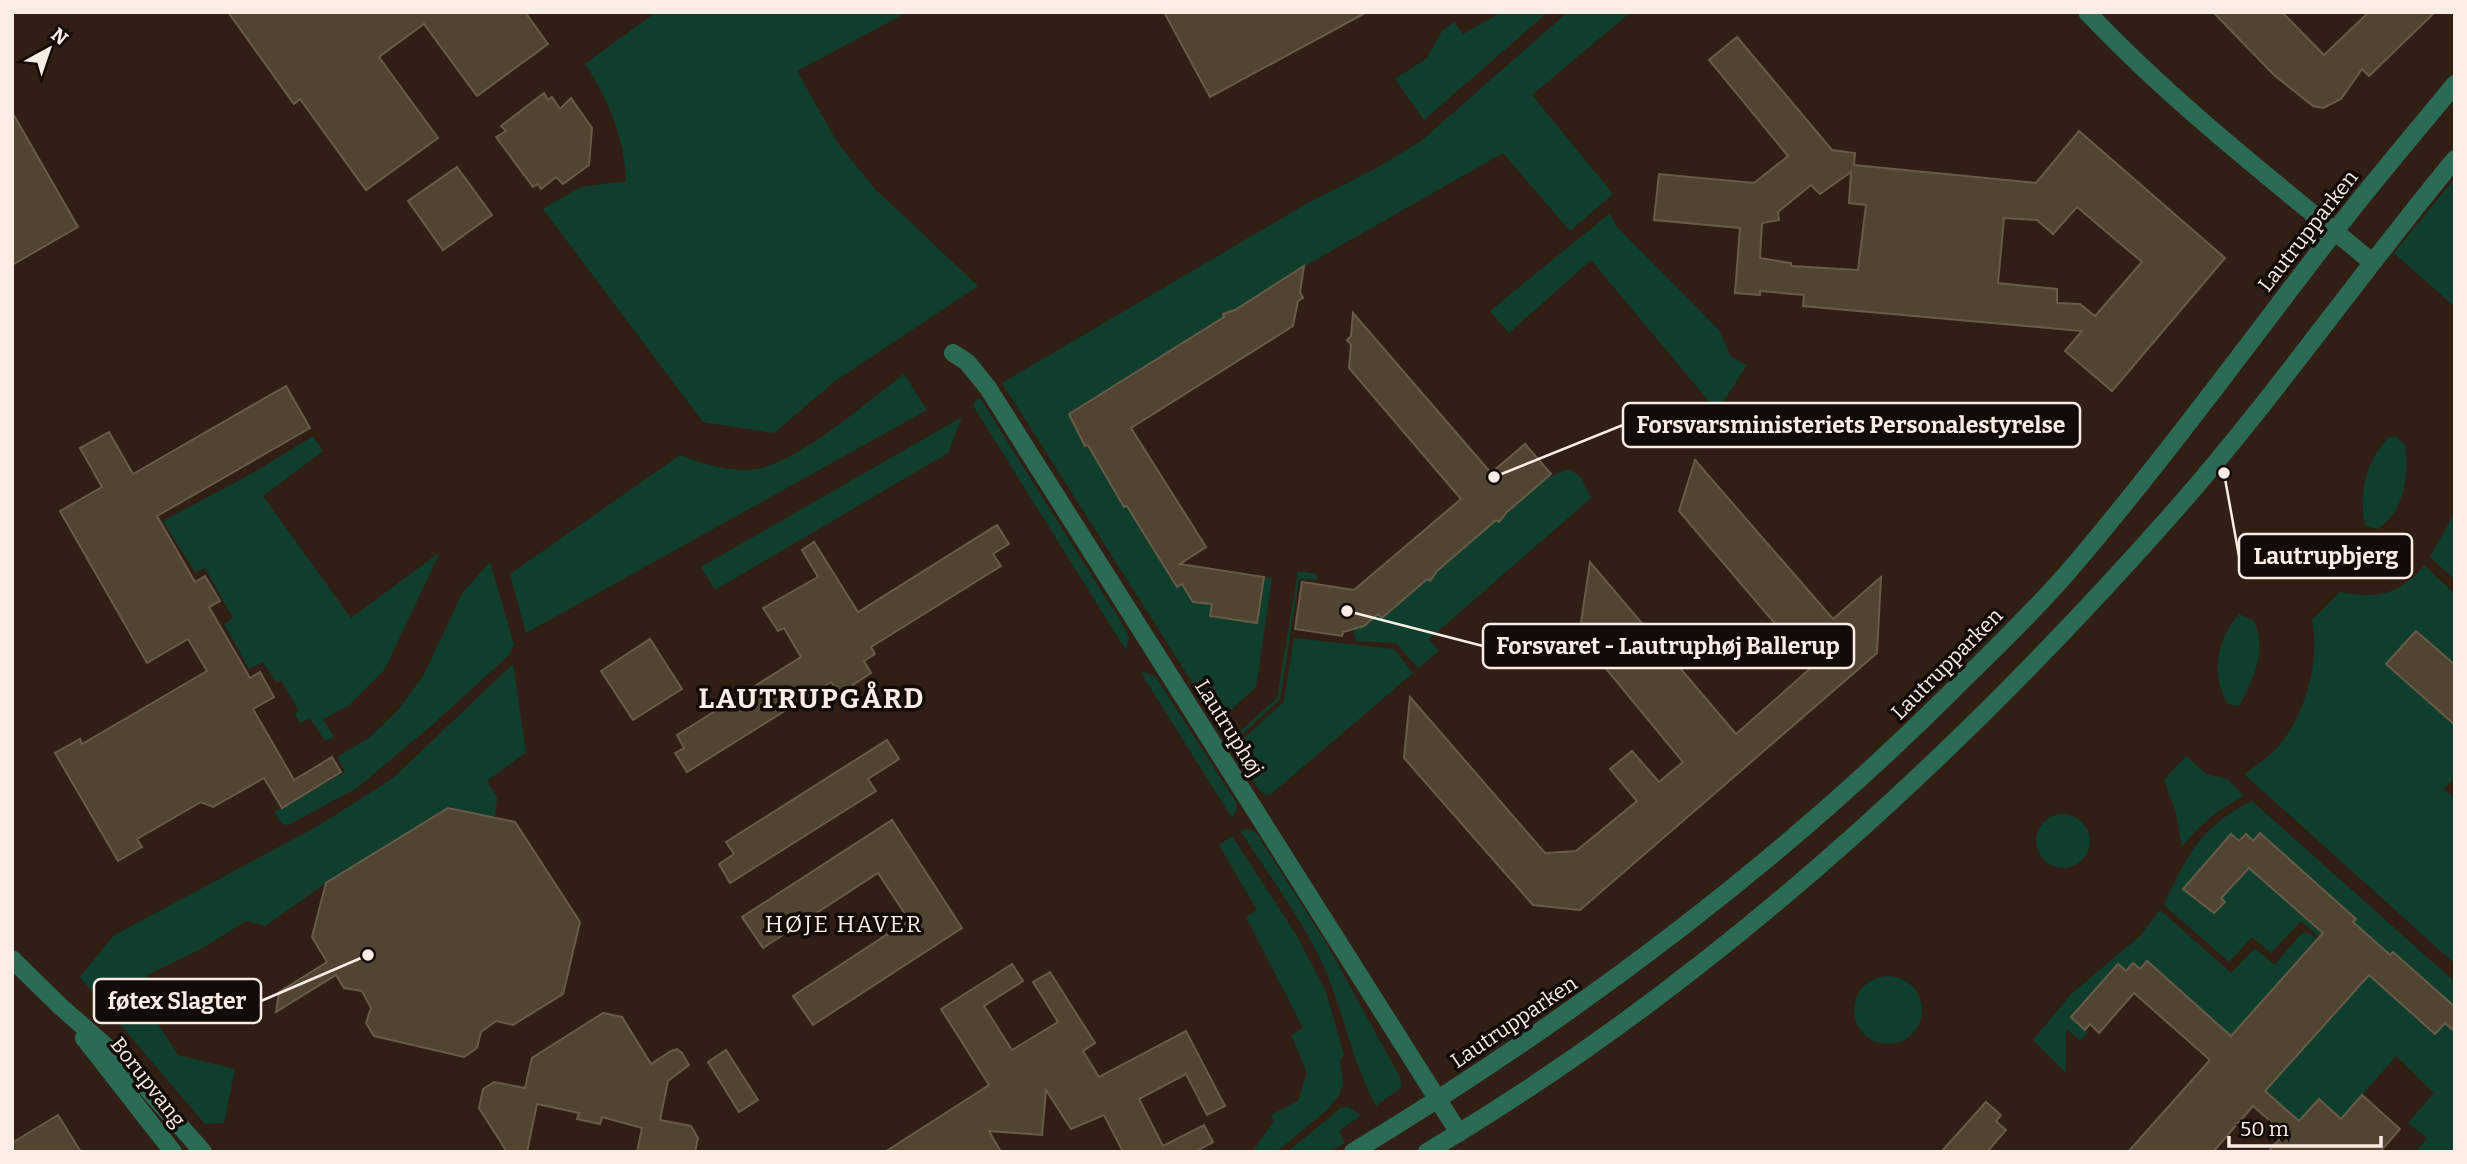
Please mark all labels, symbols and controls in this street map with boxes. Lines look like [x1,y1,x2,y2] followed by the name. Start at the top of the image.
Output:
[14,14,84,84] north arrow
[47,23,73,50] text: N
[2252,165,2364,297] street label: Lautrupparken
[1623,403,2080,447] callout: Forsvarsministeriets Personalestyrelse
[1637,411,2065,439] text: Forsvarsministeriets Personalestyrelse
[2239,534,2412,578] callout: Lautrupbjerg
[2253,542,2399,570] text: Lautrupbjerg
[1886,603,2008,725] street label: Lautrupparken
[1483,624,1854,668] callout: Forsvaret - Lautruphøj Ballerup
[1496,632,1840,660] text: Forsvaret - Lautruphøj Ballerup
[1189,675,1269,781] street label: Lautruphøj
[698,681,926,715] district label: LAUTRUPGÅRD
[765,910,923,938] district label: HØJE HAVER
[1446,970,1582,1074] street label: Lautrupparken
[94,979,261,1023] callout: føtex Slagter
[108,987,247,1015] text: føtex Slagter
[105,1032,191,1132] street label: Borupvang
[2229,1104,2381,1148] scale bar
[2240,1116,2289,1142] text: 50 m

